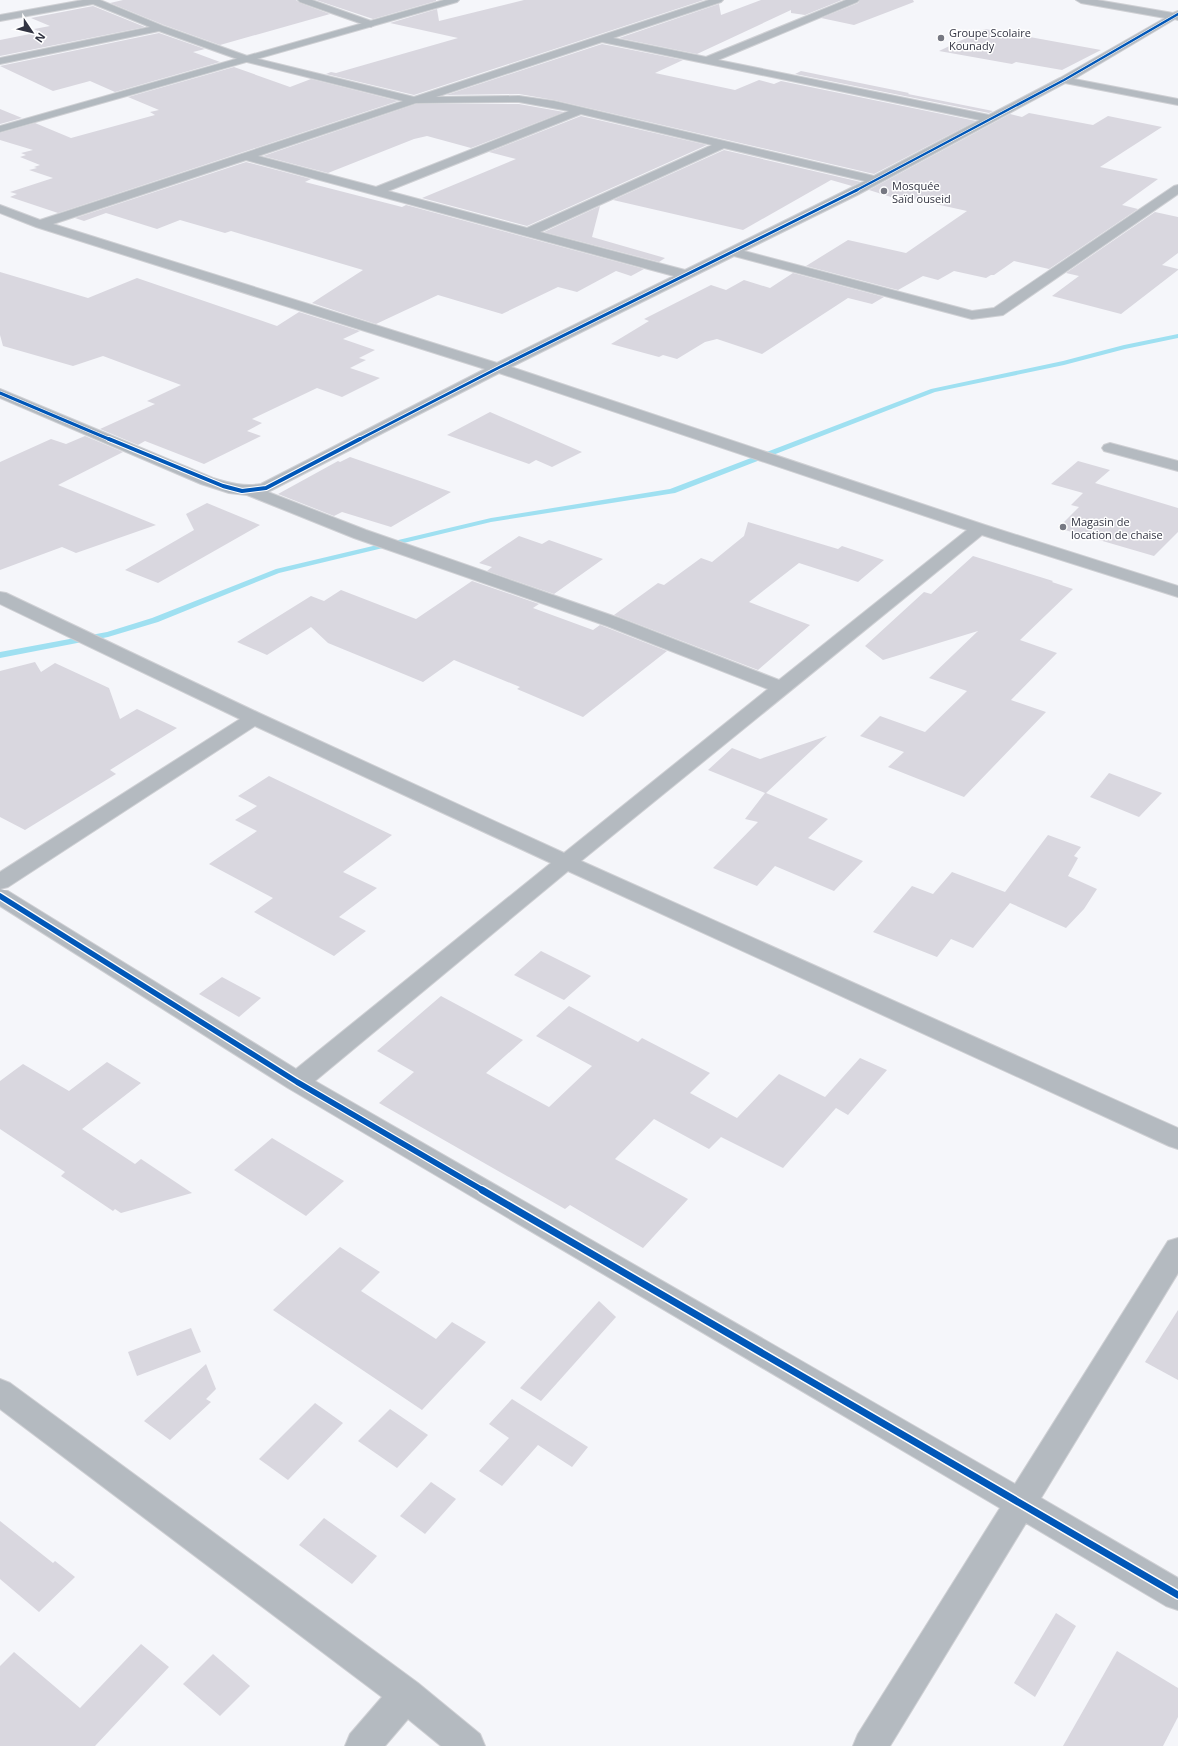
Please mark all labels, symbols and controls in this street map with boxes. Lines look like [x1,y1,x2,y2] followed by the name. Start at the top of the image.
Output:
[12,12,52,52] north arrow
[949,25,1031,53] place label: Groupe Scolaire Kounady
[32,30,49,46] text: N
[936,33,946,43] marker: Groupe Scolaire Kounady
[892,178,951,206] place label: Mosquée Saïd ouseid
[879,186,889,196] marker: Mosquée Saïd ouseid
[1071,514,1163,542] place label: Magasin de location de chaise
[1058,522,1068,532] marker: Magasin de location de chaise

